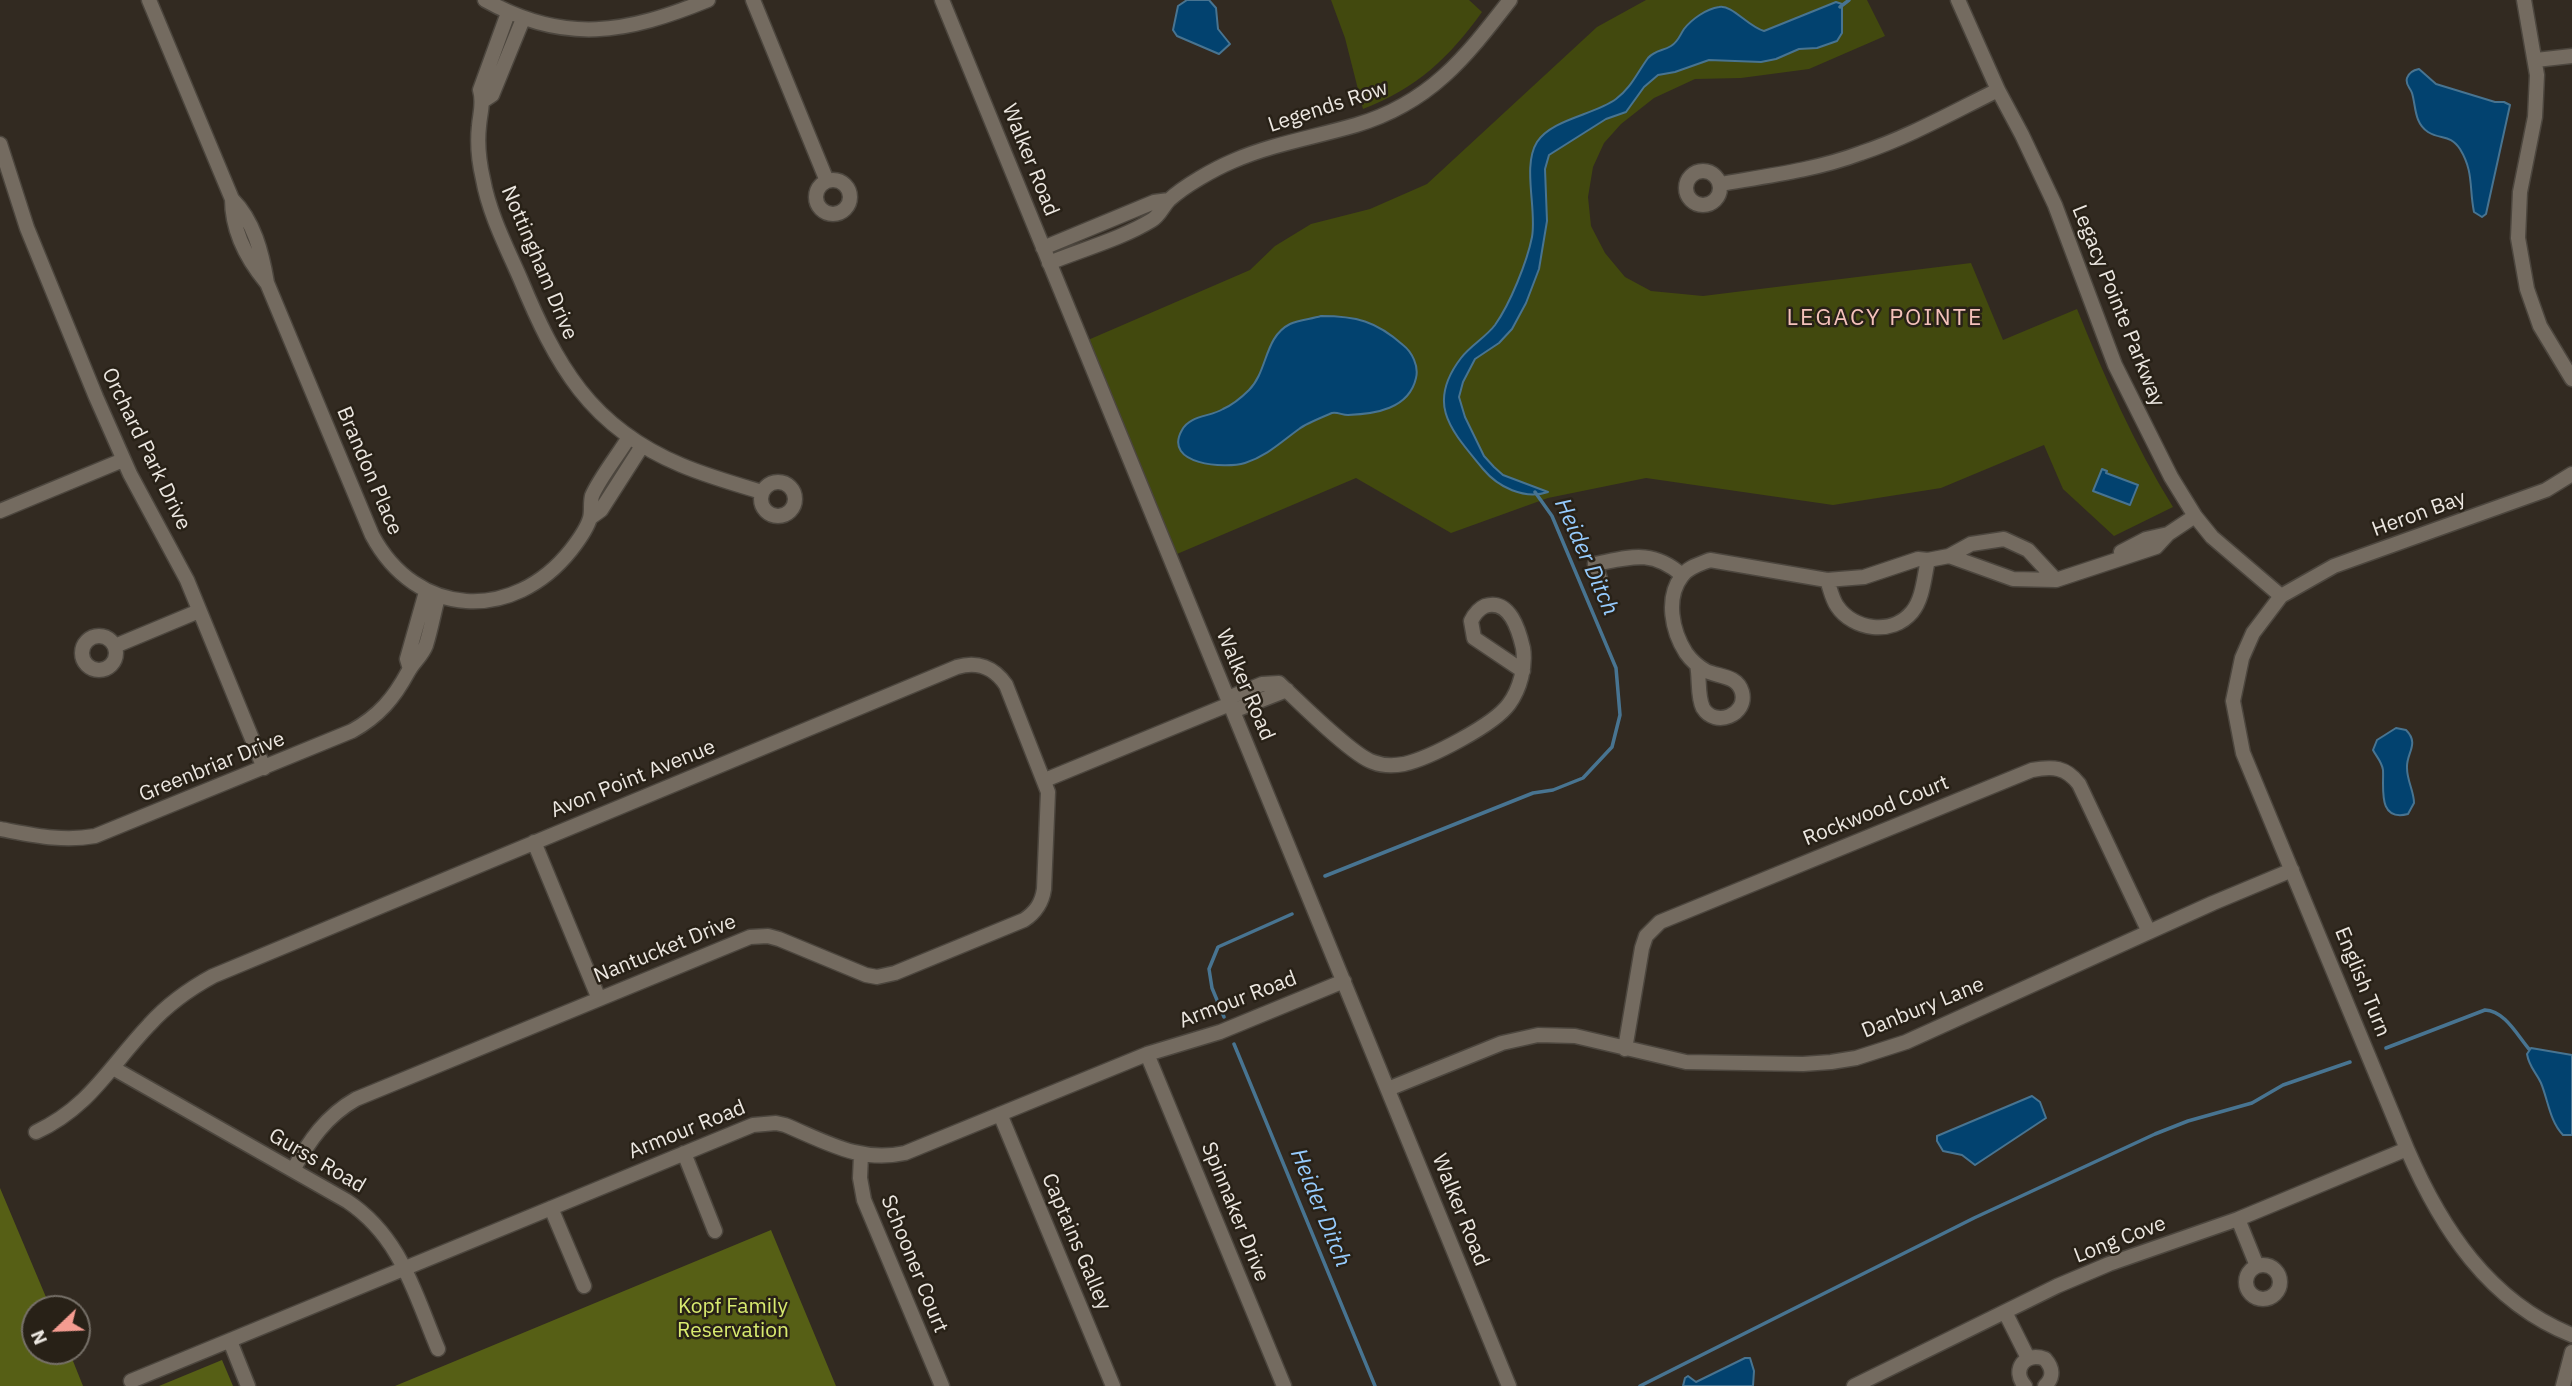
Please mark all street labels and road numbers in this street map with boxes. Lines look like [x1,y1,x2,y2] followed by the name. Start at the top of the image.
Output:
[1265,76,1391,138] street label: Legends Row
[996,100,1064,220] street label: Walker Road
[495,182,583,344] street label: Nottingham Drive
[2066,202,2170,410] street label: Legacy Pointe Parkway
[96,364,196,534] street label: Orchard Park Drive
[331,403,407,539] street label: Brandon Place
[2369,485,2469,543] street label: Heron Bay
[1210,625,1280,745] street label: Walker Road
[135,726,289,808] street label: Greenbriar Drive
[547,734,719,824] street label: Avon Point Avenue
[1799,770,1953,852] street label: Rockwood Court
[590,909,740,989] street label: Nantucket Drive
[2329,924,2395,1040] street label: English Turn
[1176,966,1300,1034] street label: Armour Road
[1858,972,1988,1044] street label: Danbury Lane
[625,1095,749,1165] street label: Armour Road
[264,1123,370,1199] street label: Gurss Road
[1196,1139,1274,1285] street label: Spinnaker Drive
[1426,1150,1494,1270] street label: Walker Road
[1036,1170,1116,1314] street label: Captains Galley
[875,1191,953,1337] street label: Schooner Court
[2071,1211,2169,1269] street label: Long Cove

